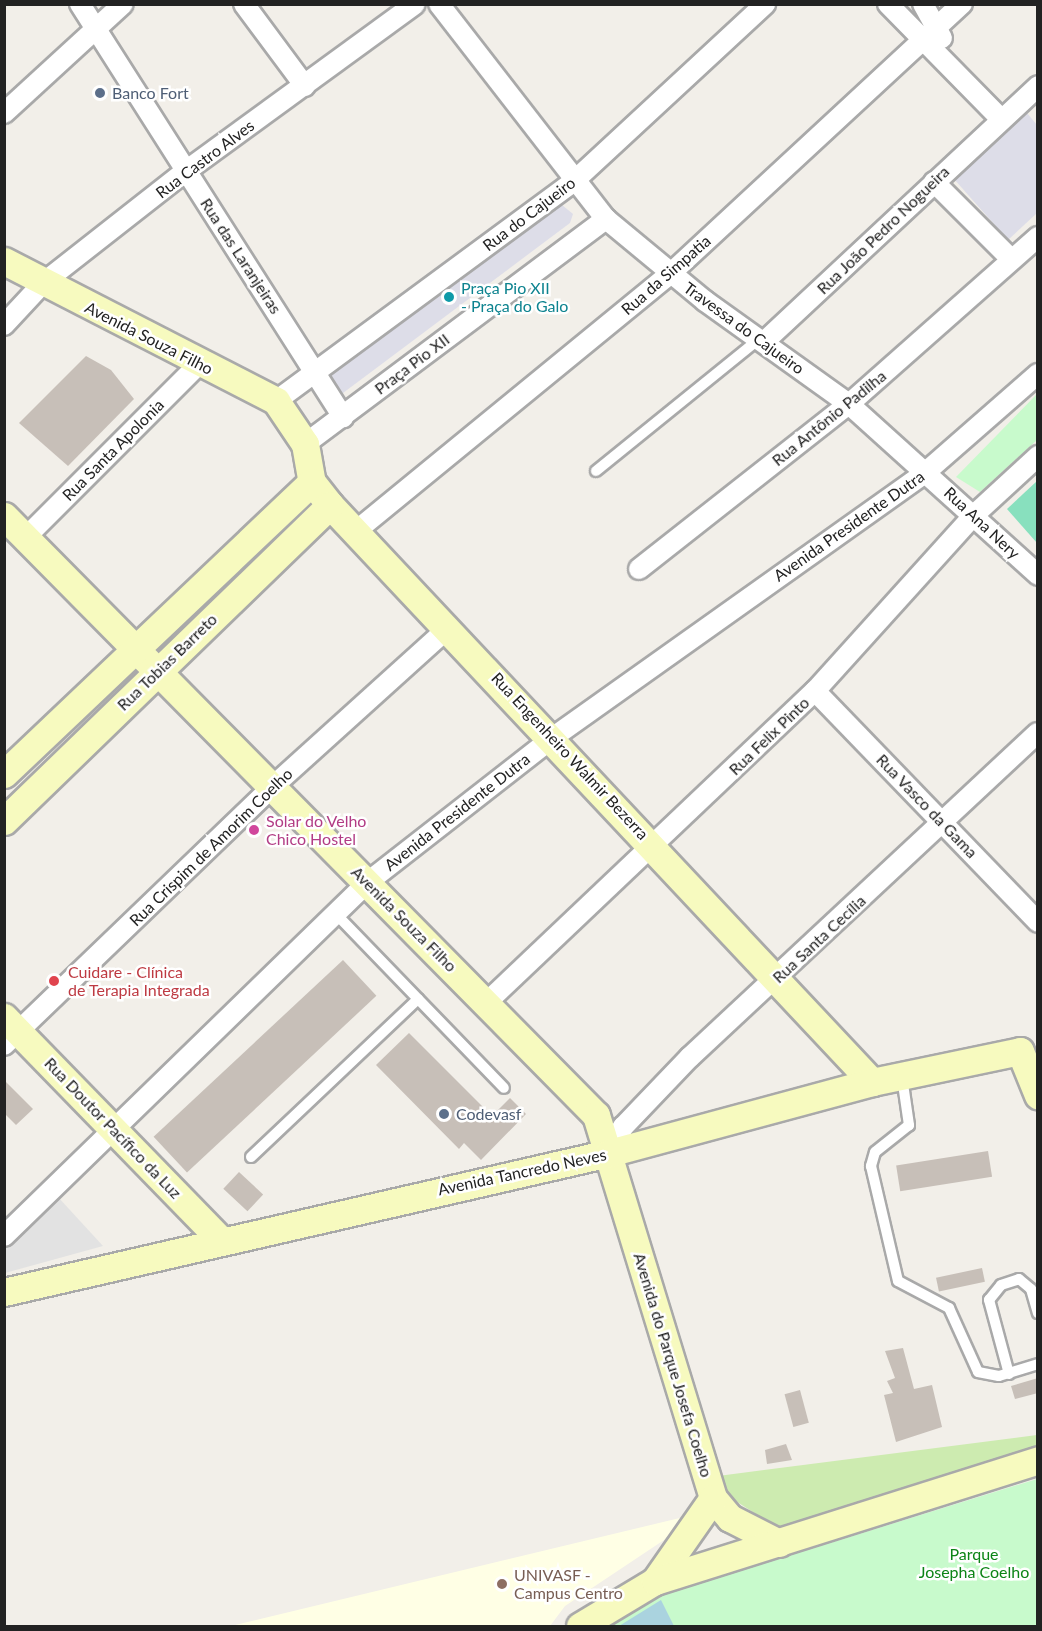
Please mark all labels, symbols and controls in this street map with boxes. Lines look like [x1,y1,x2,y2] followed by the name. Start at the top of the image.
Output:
[112,83,189,103] place label: Banco Fort
[93,86,107,100] marker: Banco Fort
[152,116,258,202] street label: Rua Castro Alves
[813,162,953,298] street label: Rua João Pedro Nogueira
[479,173,579,255] street label: Rua do Cajueiro
[196,195,286,317] street label: Rua das Laranjeiras
[617,231,715,319] street label: Rua da Simpatia
[461,278,568,316] place label: Praça Pio XII - Praça do Galo
[680,278,808,378] street label: Travessa do Cajueiro
[442,290,456,304] marker: Praça Pio XII - Praça do Galo
[82,297,216,379] street label: Avenida Souza Filho
[371,330,453,398] street label: Praça Pio XII
[768,366,890,470] street label: Rua Antônio Padilha
[58,395,168,505] street label: Rua Santa Apolonia
[770,467,928,585] street label: Avenida Presidente Dutra
[940,483,1024,563] street label: Rua Ana Nery
[113,609,221,715] street label: Rua Tobias Barreto
[487,668,653,844] street label: Rua Engenheiro Walmir Bezerra
[725,693,813,779] street label: Rua Felix Pinto
[380,749,534,875] street label: Avenida Presidente Dutra
[872,750,982,862] street label: Rua Vasco da Gama
[125,764,297,930] street label: Rua Crispim de Amorim Coelho
[266,811,367,849] place label: Solar do Velho Chico Hostel
[247,823,261,837] marker: Solar do Velho Chico Hostel
[347,862,461,976] street label: Avenida Souza Filho
[769,891,869,987] street label: Rua Santa Cecília
[68,962,210,1000] place label: Cuidare - Clínica de Terapia Integrada
[45,972,63,990] marker: Cuidare - Clínica de Terapia Integrada
[40,1053,186,1203] street label: Rua Doutor Pacífico da Luz
[456,1104,521,1124] place label: Codevasf
[437,1107,451,1121] marker: Codevasf
[436,1145,608,1199] street label: Avenida Tancredo Neves
[630,1250,716,1480] street label: Avenida do Parque Josefa Coelho
[919,1544,1029,1582] park label: Parque Josepha Coelho
[514,1565,623,1603] place label: UNIVASF - Campus Centro
[495,1577,509,1591] marker: UNIVASF - Campus Centro

